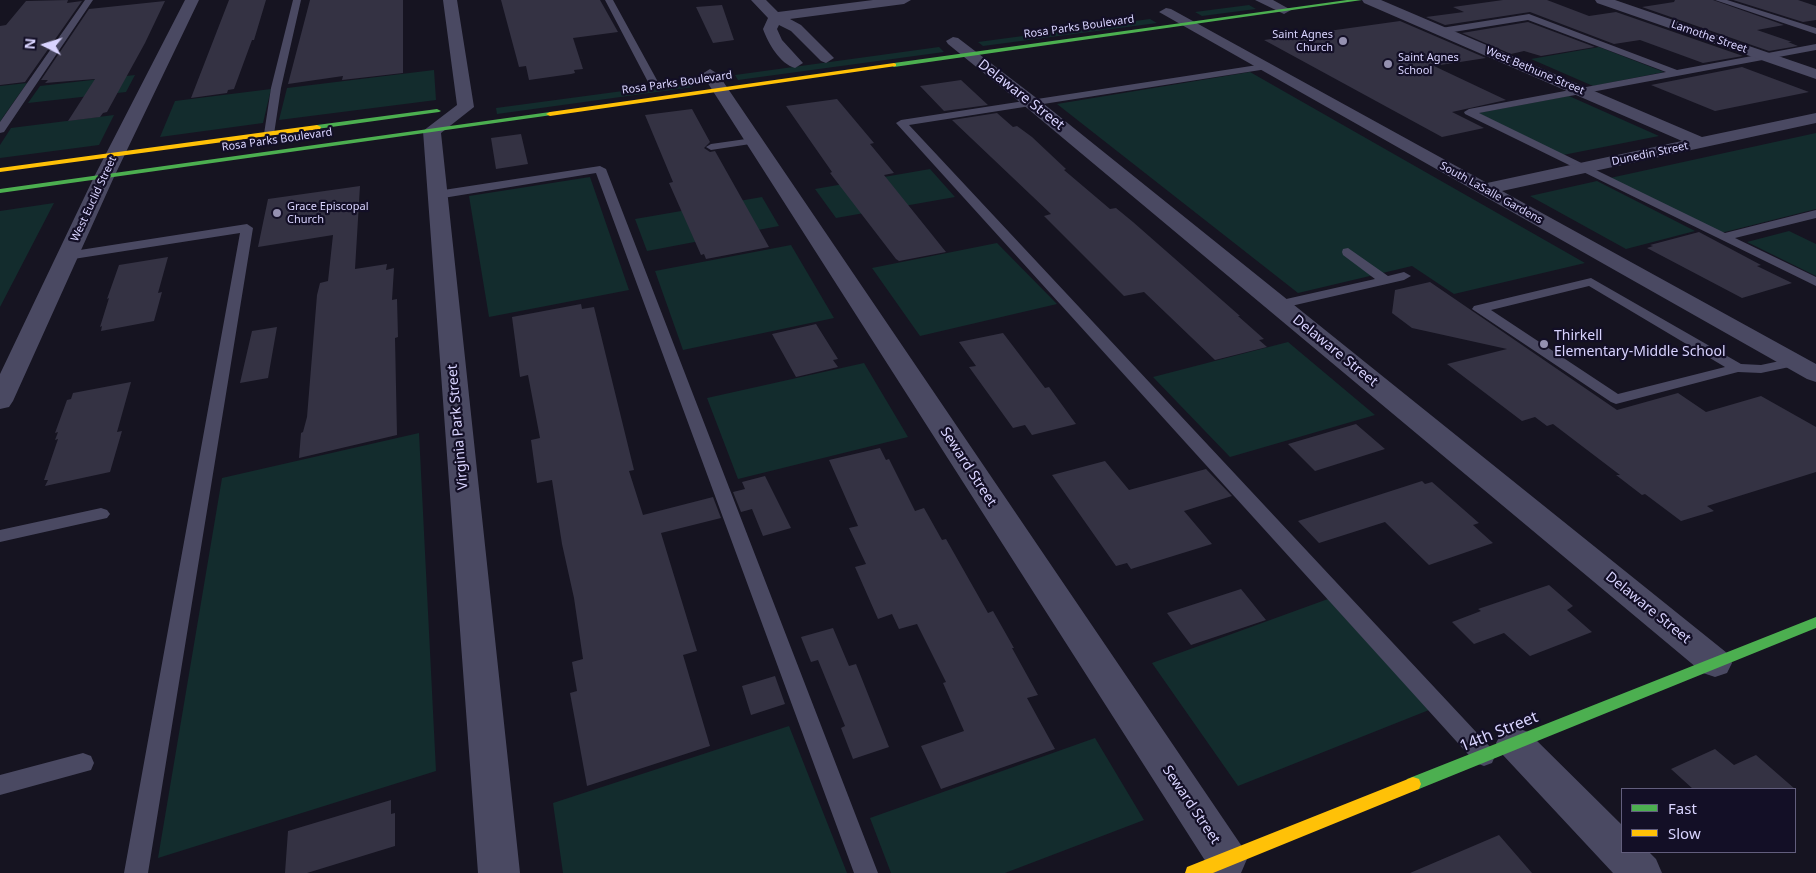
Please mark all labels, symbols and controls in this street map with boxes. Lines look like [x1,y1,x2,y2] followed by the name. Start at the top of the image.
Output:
[1023,13,1135,41] street label: Rosa Parks Boulevard
[1669,18,1749,56] street label: Lamothe Street
[20,20,70,70] north arrow
[1272,28,1333,54] place label: Saint Agnes Church
[1337,35,1349,47] marker: Saint Agnes Church
[20,37,40,50] text: N
[1484,44,1586,98] street label: West Bethune Street
[1398,51,1459,77] place label: Saint Agnes School
[975,56,1067,134] street label: Delaware Street
[1382,58,1394,70] marker: Saint Agnes School
[621,69,733,97] street label: Rosa Parks Boulevard
[221,126,333,154] street label: Rosa Parks Boulevard
[1611,139,1689,169] street label: Dunedin Street
[68,154,120,244] street label: West Euclid Street
[1437,159,1545,227] street label: South LaSalle Gardens
[287,200,369,226] place label: Grace Episcopal Church
[271,207,283,219] marker: Grace Episcopal Church
[1289,312,1381,390] street label: Delaware Street
[1554,328,1726,361] place label: Thirkell Elementary-Middle School
[1538,338,1550,350] marker: Thirkell Elementary-Middle School
[444,364,472,490] street label: Virginia Park Street
[936,424,1000,510] street label: Seward Street
[1602,569,1694,647] street label: Delaware Street
[1457,708,1541,756] street label: 14th Street
[1159,763,1223,847] street label: Seward Street
[1621,788,1796,853] legend
[1668,798,1697,818] text: Fast
[1668,823,1701,843] text: Slow

